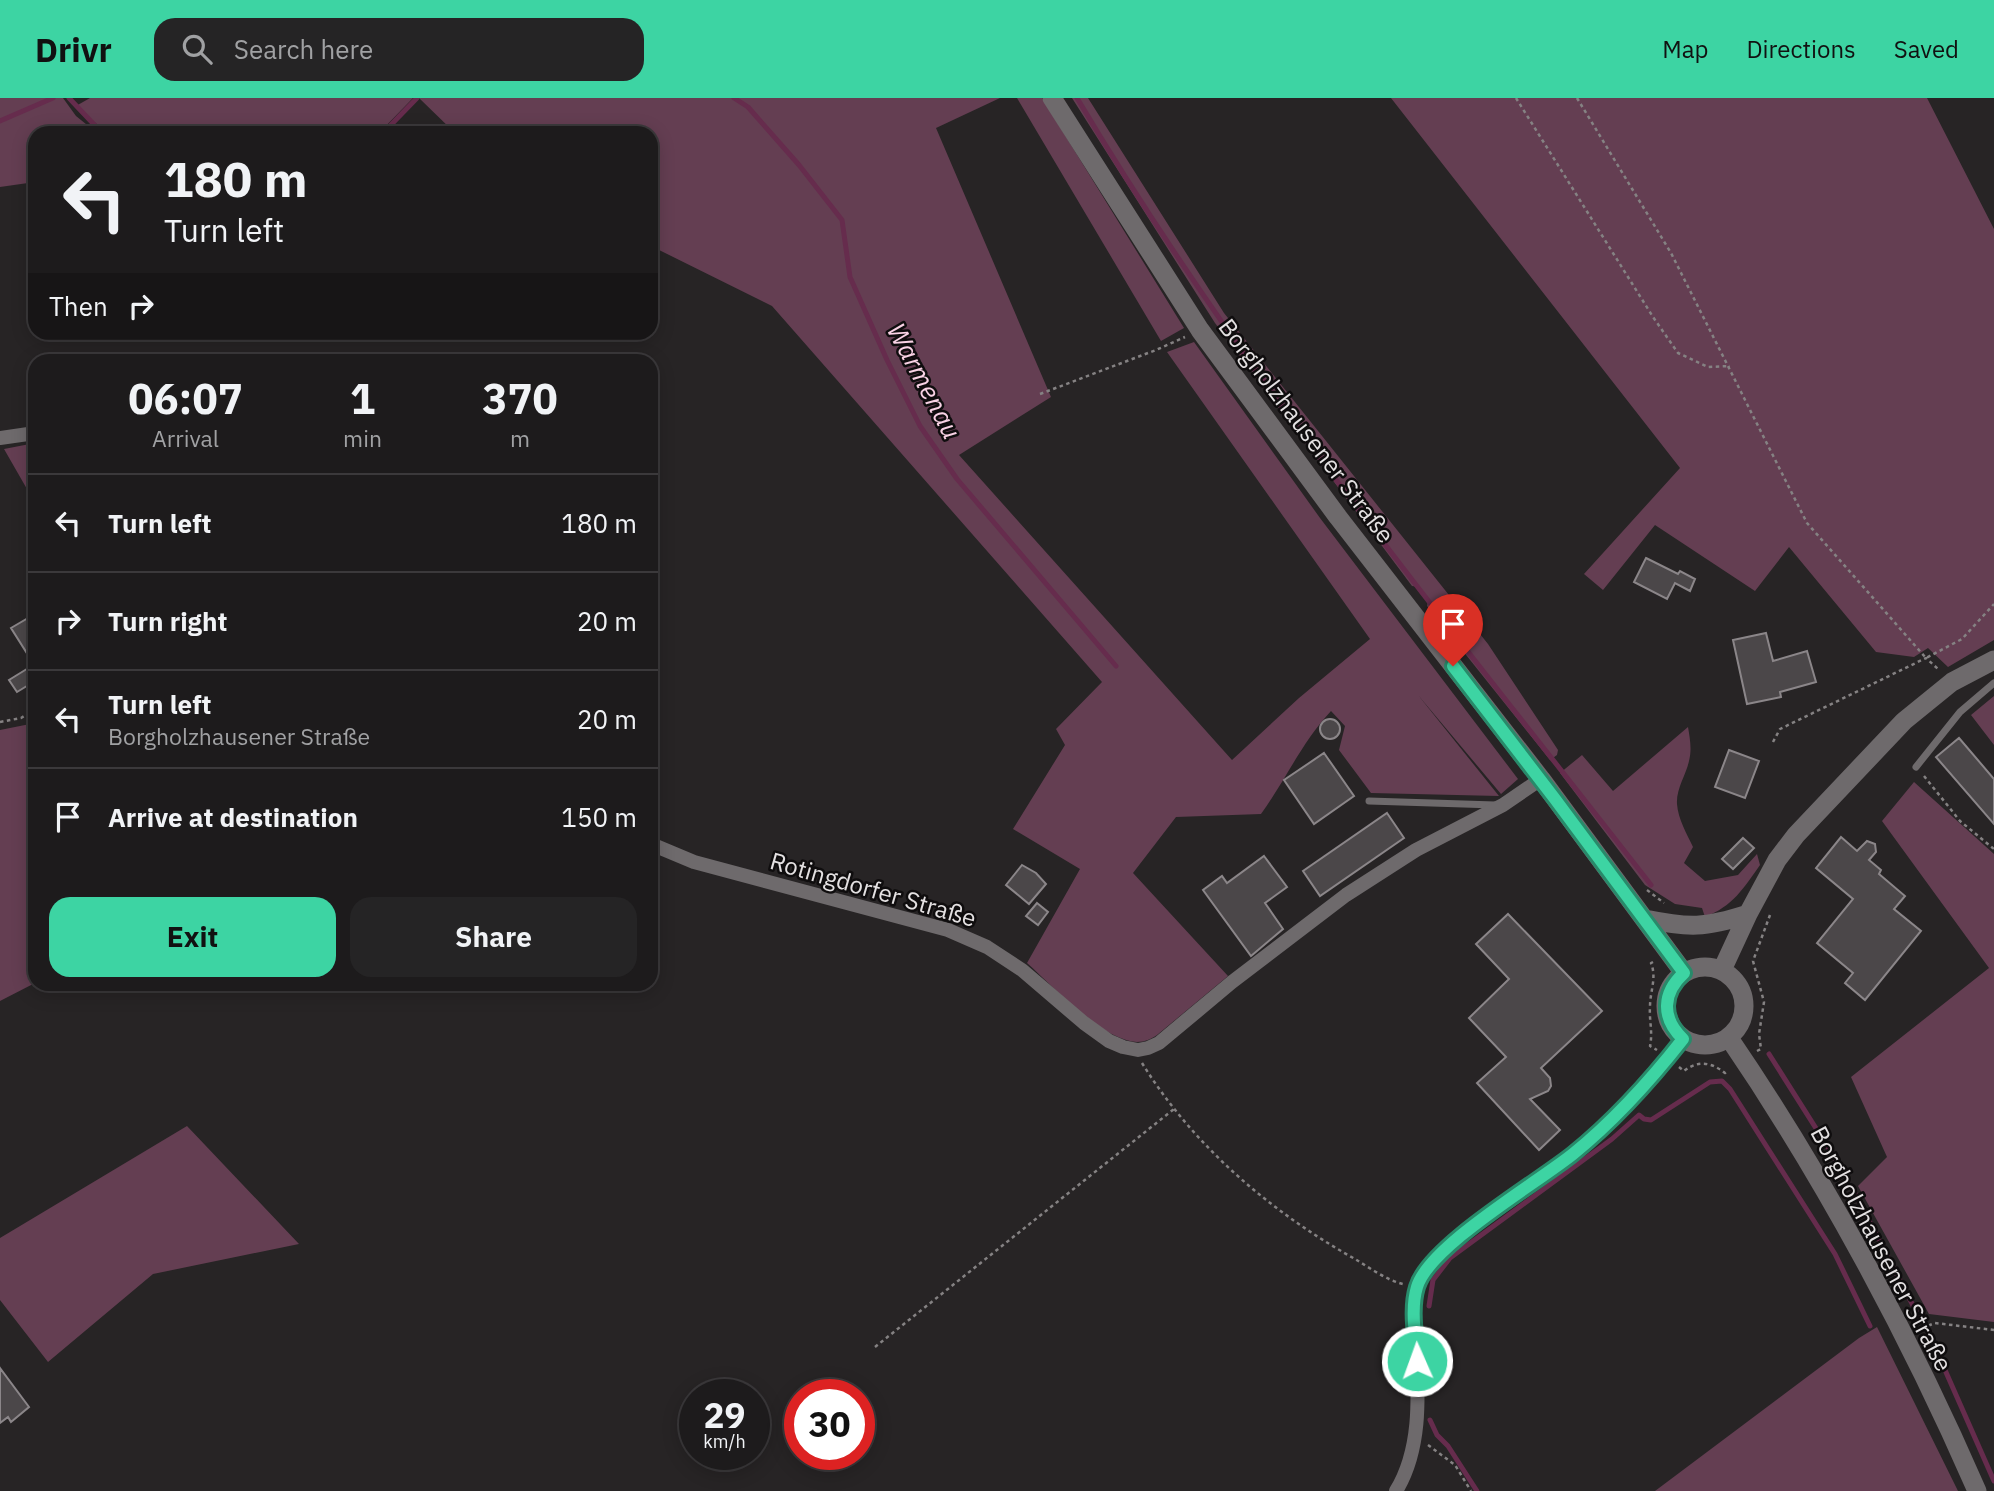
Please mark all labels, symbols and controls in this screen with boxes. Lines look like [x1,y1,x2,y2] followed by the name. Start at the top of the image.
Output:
[154,18,644,81] search box
[35,28,112,71] text: Drivr
[178,30,216,68] icon: search
[234,32,373,66] text: Search here
[1662,33,1708,65] text: Map
[1746,33,1856,65] text: Directions
[1894,33,1959,65] text: Saved
[164,147,308,210] text: 180 m
[49,154,140,245] icon: left
[164,209,284,251] text: Turn left
[122,287,160,325] icon: right
[49,289,108,323] text: Then
[1212,312,1402,549] street label: Borgholzhausener Straße
[880,317,970,444] water label: Warmenau
[128,371,243,426] text: 06:07
[350,371,375,426] text: 1
[482,371,558,426] text: 370
[152,423,219,453] text: Arrival
[343,423,382,453] text: min
[510,423,530,453] text: m
[49,504,87,542] icon: left
[108,506,211,540] text: Turn left
[561,506,637,540] text: 180 m
[1423,594,1483,666] pin
[49,602,87,640] icon: right
[108,604,227,638] text: Turn right
[577,604,637,638] text: 20 m
[1434,605,1472,643] icon: arrive
[108,687,211,721] text: Turn left
[49,700,87,738] icon: left
[577,702,637,736] text: 20 m
[108,721,370,751] text: Borgholzhausener Straße
[49,798,87,836] icon: arrive
[108,800,358,834] text: Arrive at destination
[561,800,637,834] text: 150 m
[766,844,980,934] street label: Rotingdorfer Straße
[49,897,336,977] button: Exit
[350,897,637,977] button: Share
[1804,1120,1960,1377] street label: Borgholzhausener Straße
[1380,1324,1454,1398] position arrow
[784,1379,875,1470] speed limit sign: 30
[703,1392,746,1438] text: 29
[703,1430,746,1453] text: km/h

